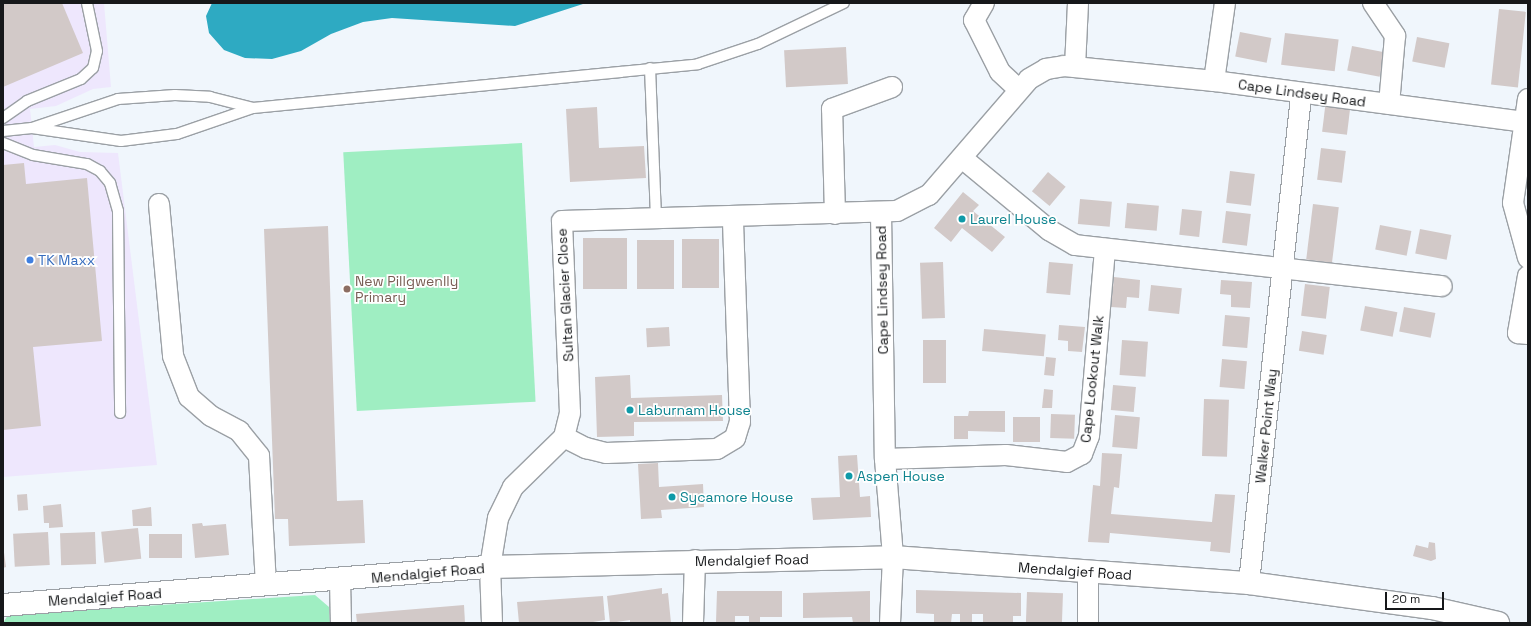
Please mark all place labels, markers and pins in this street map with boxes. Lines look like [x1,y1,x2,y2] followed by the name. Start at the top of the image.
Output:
[970,211,1056,227] place label: Laurel House
[957,214,967,224] marker: Laurel House
[38,252,95,268] place label: TK Maxx
[25,255,35,265] marker: TK Maxx
[355,273,458,306] place label: New Pillgwenlly Primary
[342,284,352,294] marker: New Pillgwenlly Primary
[638,402,751,418] place label: Laburnam House
[625,405,635,415] marker: Laburnam House
[857,468,945,484] place label: Aspen House
[844,471,854,481] marker: Aspen House
[680,489,793,505] place label: Sycamore House
[667,492,677,502] marker: Sycamore House

